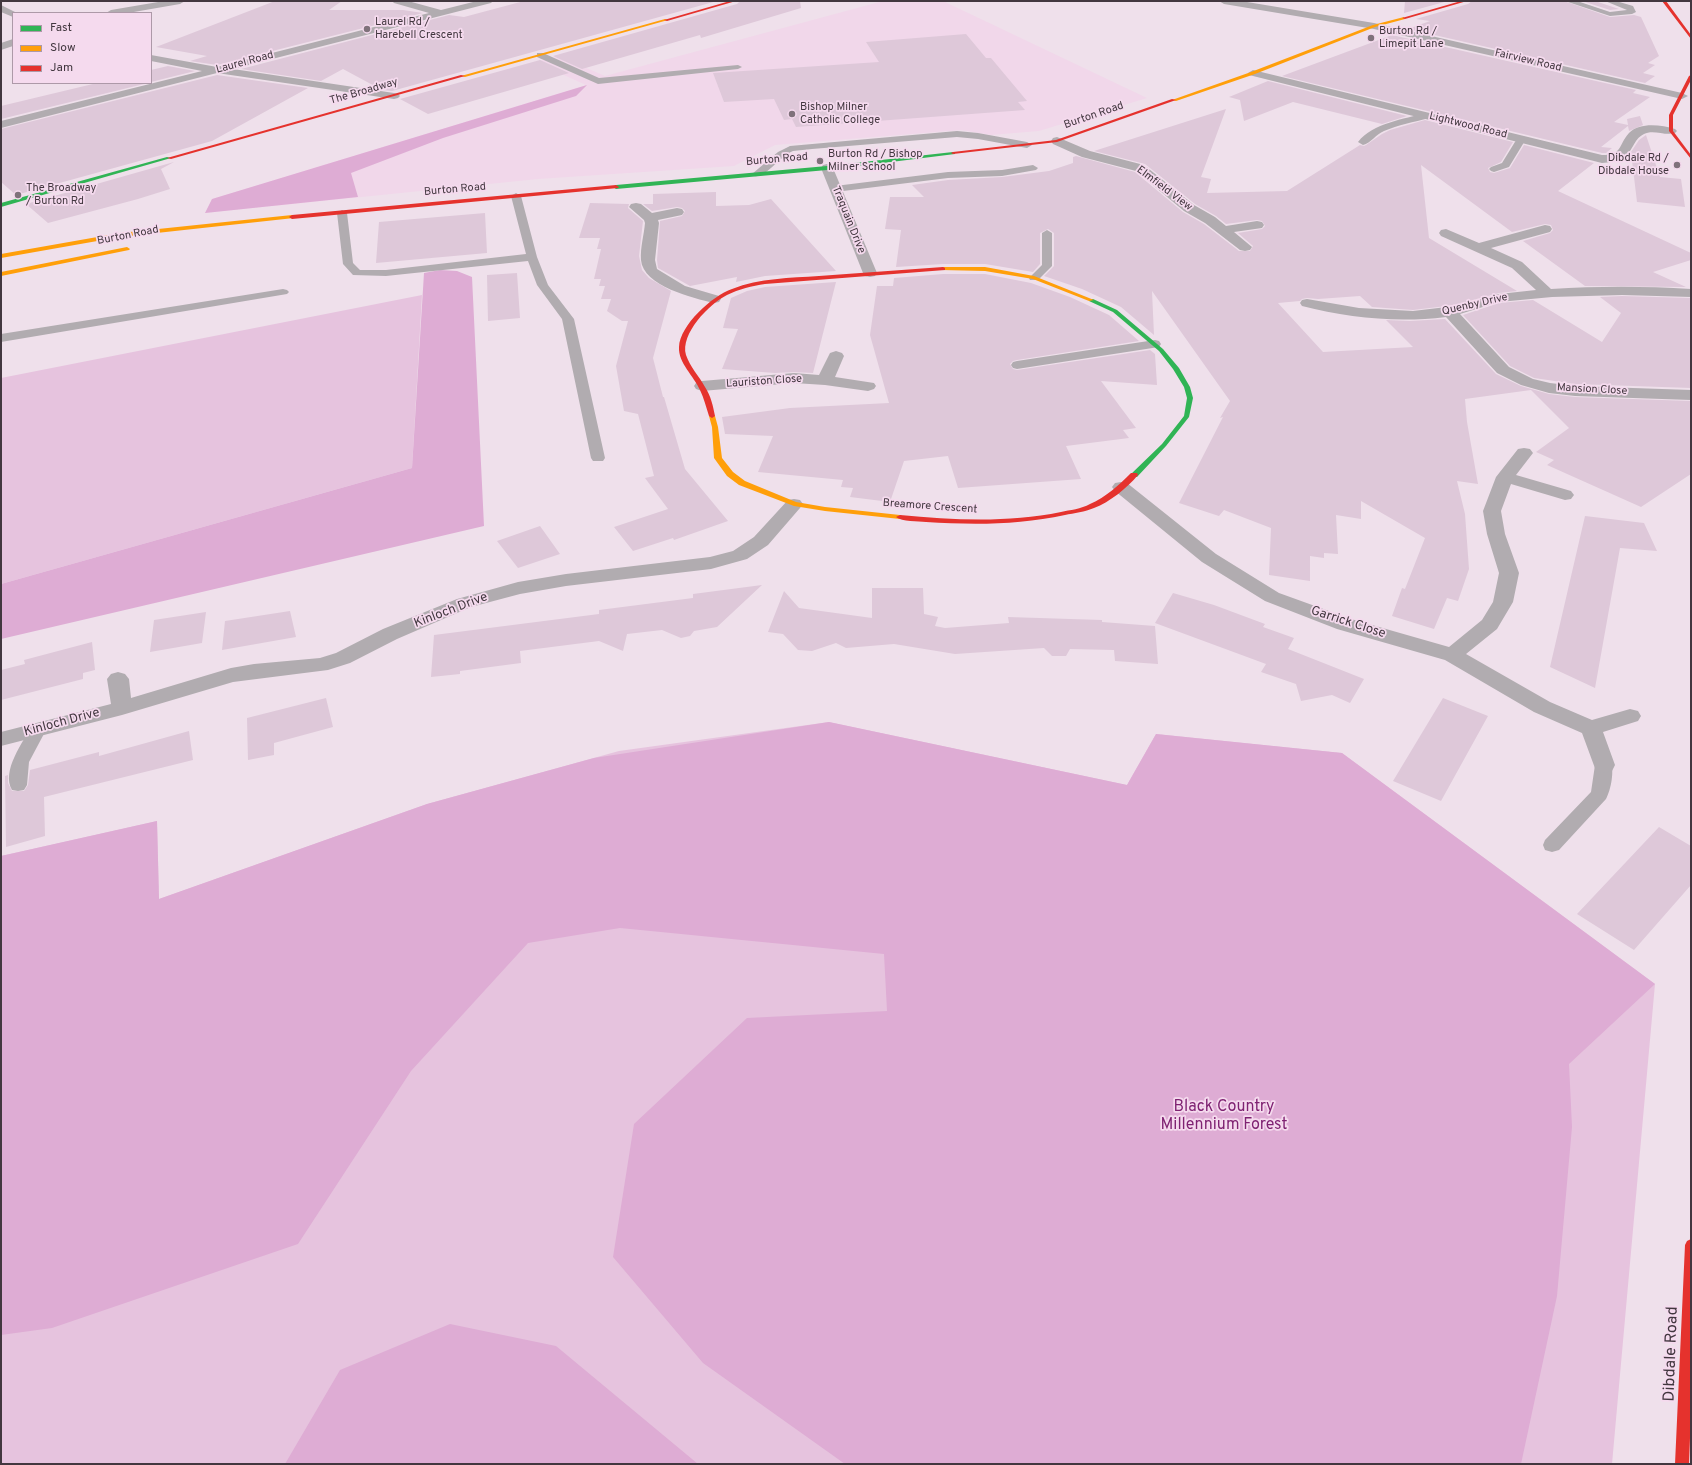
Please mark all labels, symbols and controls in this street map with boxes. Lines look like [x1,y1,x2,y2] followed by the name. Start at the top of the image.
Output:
[12,12,152,84] legend
[375,16,463,42] place label: Laurel Rd / Harebell Crescent
[50,20,72,36] text: Fast
[362,24,372,34] marker: Laurel Rd / Harebell Crescent
[1379,25,1444,51] place label: Burton Rd / Limepit Lane
[1366,33,1376,43] marker: Burton Rd / Limepit Lane
[50,40,76,56] text: Slow
[1493,47,1563,75] street label: Fairview Road
[215,49,275,77] street label: Laurel Road
[50,60,73,76] text: Jam
[328,76,400,108] street label: The Broadway
[1062,100,1126,132] street label: Burton Road
[800,101,880,127] place label: Bishop Milner Catholic College
[787,109,797,119] marker: Bishop Milner Catholic College
[1428,110,1508,142] street label: Lightwood Road
[828,148,922,174] place label: Burton Rd / Bishop Milner School
[745,151,809,169] street label: Burton Road
[1598,152,1669,178] place label: Dibdale Rd / Dibdale House
[815,156,825,166] marker: Burton Rd / Bishop Milner School
[1672,160,1682,170] marker: Dibdale Rd / Dibdale House
[1133,164,1195,214] street label: Elmfield View
[423,181,487,199] street label: Burton Road
[26,182,96,208] place label: The Broadway / Burton Rd
[829,184,867,256] street label: Traquain Drive
[13,190,23,200] marker: The Broadway / Burton Rd
[96,224,160,248] street label: Burton Road
[1441,291,1509,319] street label: Quenby Drive
[726,373,802,391] street label: Lauriston Close
[1556,382,1628,398] street label: Mansion Close
[882,497,978,517] street label: Breamore Crescent
[412,590,490,632] street label: Kinloch Drive
[1309,604,1387,642] street label: Garrick Close
[22,705,102,741] street label: Kinloch Drive
[1160,1098,1288,1136] park label: Black Country Millennium Forest
[1661,1306,1683,1402] street label: Dibdale Road

